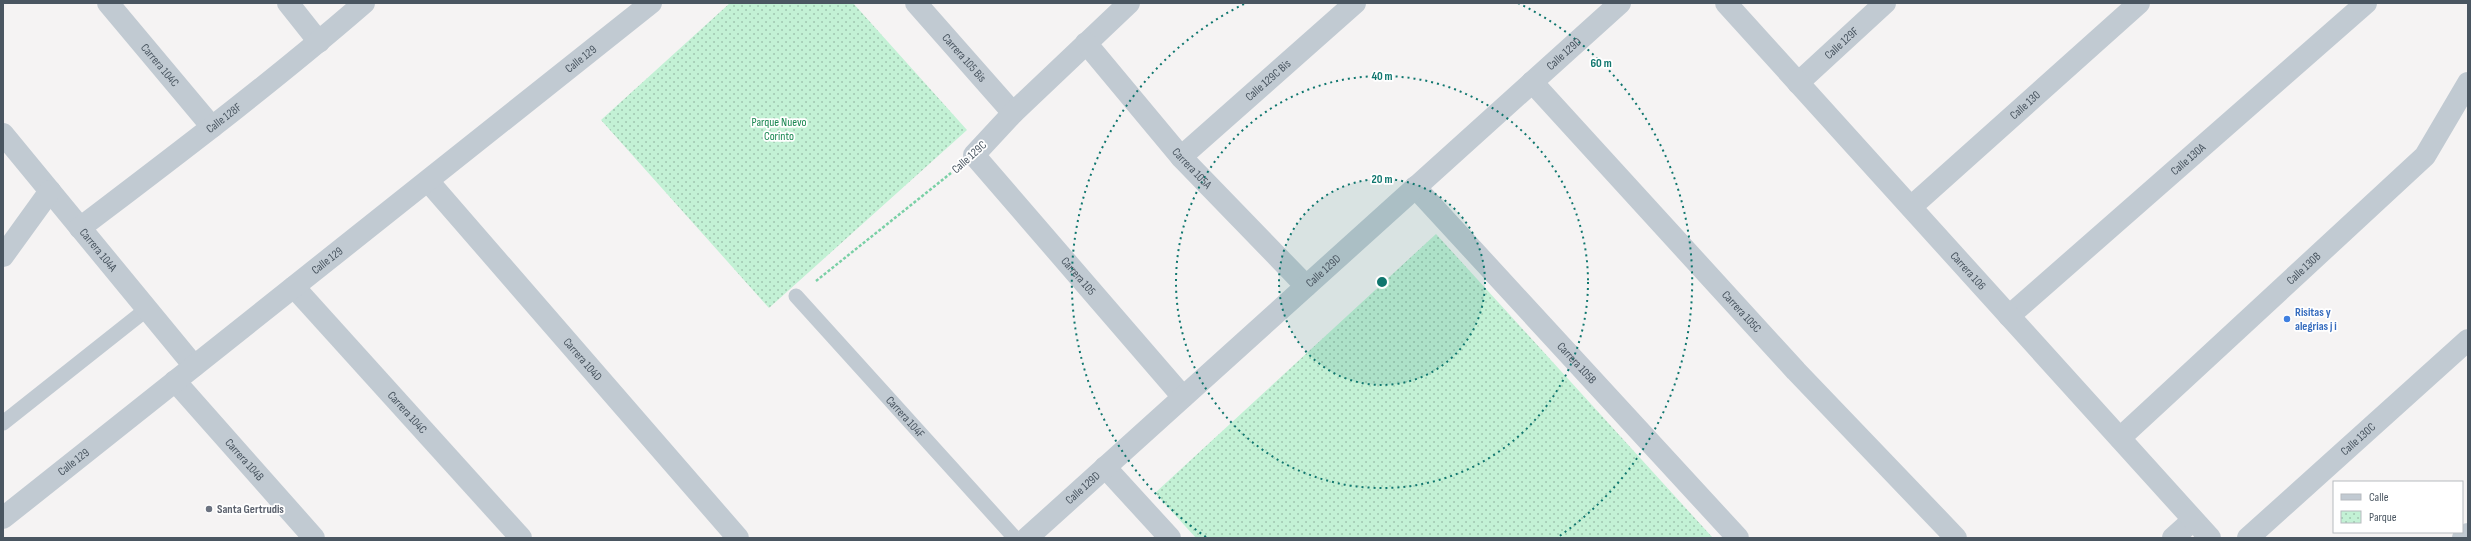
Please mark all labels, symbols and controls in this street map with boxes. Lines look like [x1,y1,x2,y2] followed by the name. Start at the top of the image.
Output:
[1822,24,1862,63] street label: Calle 129F
[939,31,989,85] street label: Carrera 105 Bis
[1544,34,1585,74] street label: Calle 129D
[137,41,182,90] street label: Carrera 104C
[562,42,600,76] street label: Calle 129
[1242,56,1294,105] street label: Calle 129C Bis
[1590,56,1612,71] text: 60 m
[1371,69,1393,84] text: 40 m
[2007,88,2044,123] street label: Calle 130
[203,100,245,137] street label: Calle 128F
[752,115,806,144] park label: Parque Nuevo Corinto
[949,138,990,177] street label: Calle 129C
[2168,140,2209,179] street label: Calle 130A
[1168,145,1215,193] street label: Carrera 105A
[1372,172,1392,187] text: 20 m
[76,226,121,275] street label: Carrera 104A
[309,244,346,278] street label: Calle 129
[1947,249,1989,293] street label: Carrera 106
[2284,249,2324,288] street label: Calle 130B
[1303,251,1344,291] street label: Calle 129D
[1057,254,1099,299] street label: Carrera 105
[1375,275,1389,289] centre of rings
[1718,288,1765,336] street label: Carrera 105C
[2295,305,2337,334] place label: Risitas y alegrias j i
[2282,314,2292,324] marker: Risitas y alegrias j i
[560,335,605,384] street label: Carrera 104D
[1554,339,1599,387] street label: Carrera 105B
[384,388,430,437] street label: Carrera 104C
[882,393,928,441] street label: Carrera 104F
[2338,420,2379,459] street label: Calle 130C
[222,436,267,484] street label: Carrera 104B
[55,445,93,479] street label: Calle 129
[1062,468,1104,508] street label: Calle 129D
[2333,481,2463,533] legend
[2369,490,2389,505] text: Calle
[217,502,284,517] place label: Santa Gertrudis
[204,504,214,514] marker: Santa Gertrudis
[2369,510,2397,525] text: Parque

